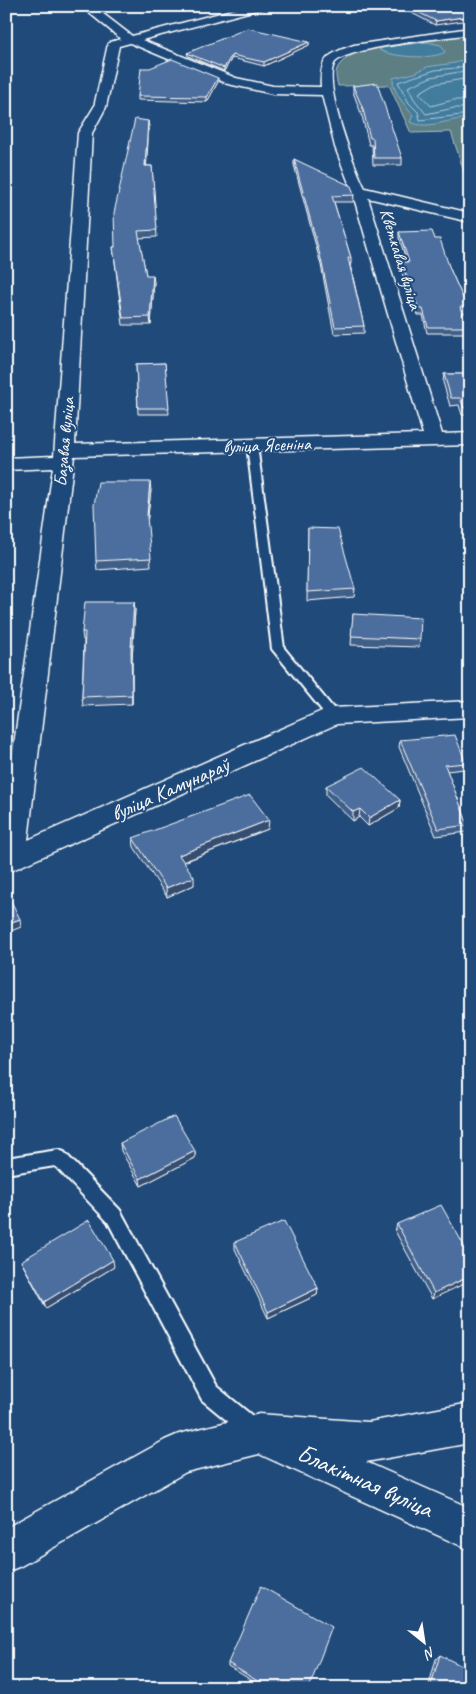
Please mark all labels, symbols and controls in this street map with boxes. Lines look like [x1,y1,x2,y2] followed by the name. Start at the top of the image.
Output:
[375,206,427,313] street label: Кветкавая вуліца
[49,395,80,488] street label: Базавая вуліца
[223,432,312,458] street label: вуліца Ясеніна
[107,751,234,827] street label: вуліца Камунараў
[292,1437,440,1526] street label: Блакітная вуліца
[398,1616,448,1666] north arrow
[420,1643,438,1664] text: N

